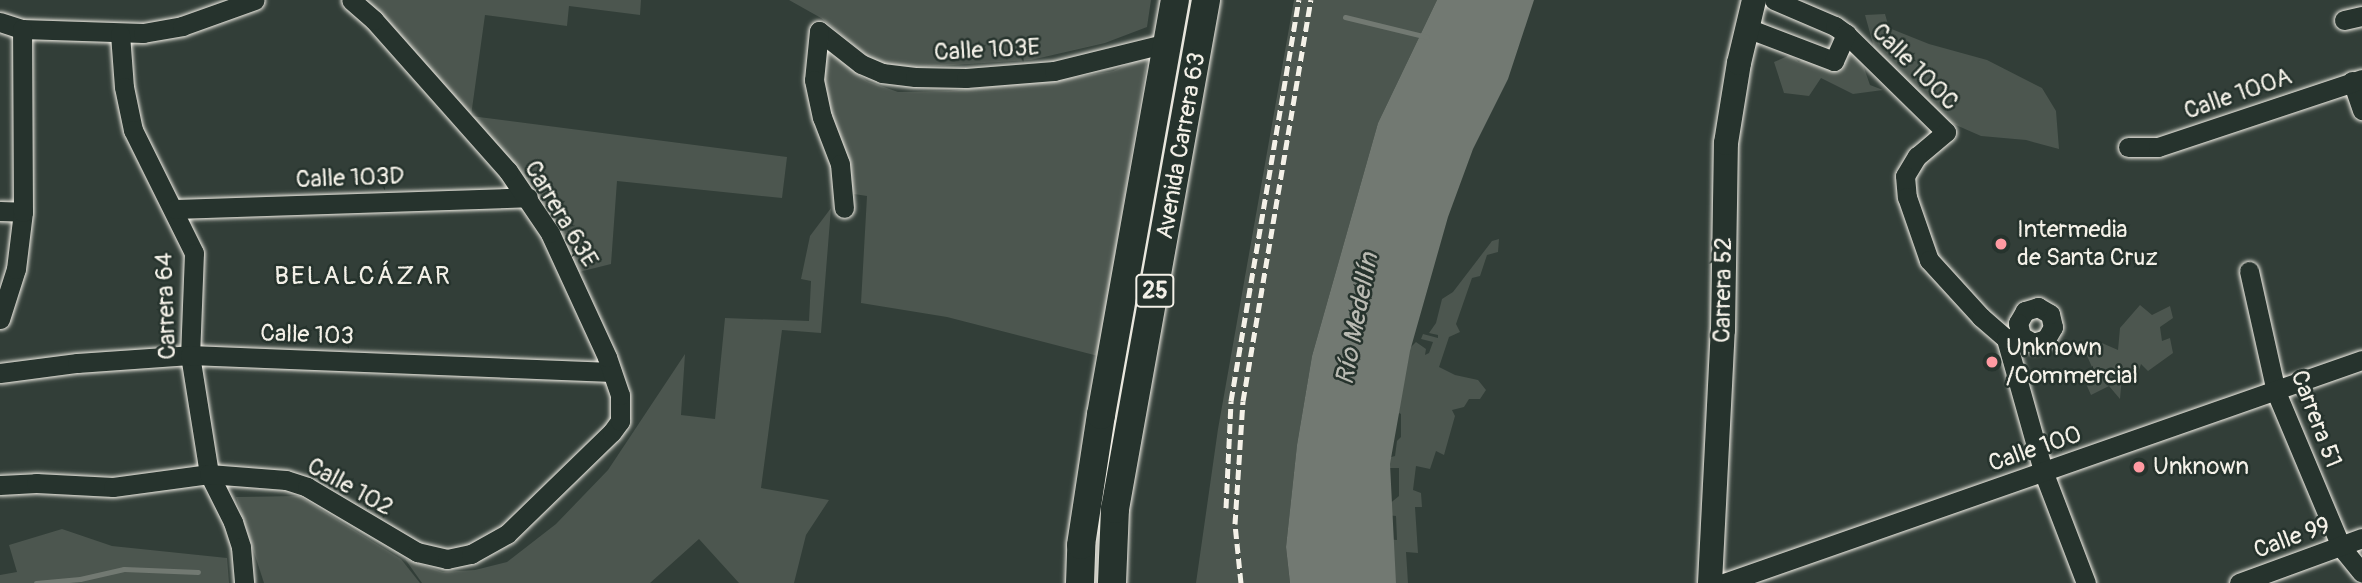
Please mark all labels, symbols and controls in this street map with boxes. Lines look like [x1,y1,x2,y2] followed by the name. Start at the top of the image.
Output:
[1865,17,1965,117] street label: Calle 100C
[933,33,1041,67] street label: Calle 103E
[1150,50,1212,242] street label: Avenida Carrera 63
[2180,62,2296,126] street label: Calle 100A
[518,155,604,273] street label: Carrera 63E
[295,162,405,194] street label: Calle 103D
[2017,216,2158,272] place label: Intermedia de Santa Cruz
[1991,234,2011,254] marker: Intermedia de Santa Cruz
[1708,237,1738,343] street label: Carrera 52
[1330,250,1386,388] water label: Río Medellín
[150,252,182,360] street label: Carrera 64
[275,261,451,293] district label: BELALCÁZAR
[1134,272,1176,310] road number: 25
[260,319,354,351] street label: Calle 103
[2006,334,2138,390] place label: Unknown /Commercial
[1984,354,2000,370] marker: Unknown /Commercial
[2284,366,2348,472] street label: Carrera 51
[1985,420,2085,478] street label: Calle 100
[302,452,398,522] street label: Calle 102
[2153,453,2249,481] place label: Unknown
[2131,459,2147,475] marker: Unknown
[2250,511,2334,565] street label: Calle 99

